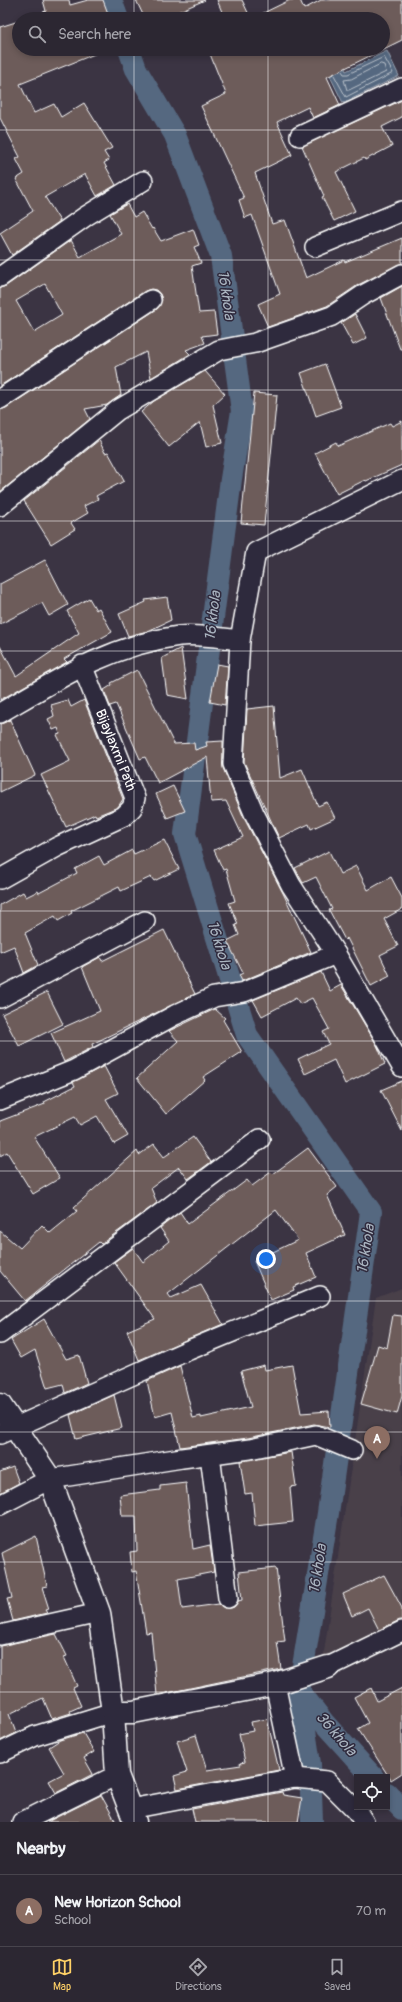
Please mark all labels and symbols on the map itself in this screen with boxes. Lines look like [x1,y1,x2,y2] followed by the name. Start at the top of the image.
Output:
[213,269,239,322] water label: 16 khola
[201,589,226,642] water label: 16 khola
[92,707,140,793] street label: Bijaylaxmi Path
[203,918,236,973] water label: 16 khola
[353,1222,379,1275] water label: 16 khola
[256,1249,276,1269] your location
[364,1426,390,1459] pin: A
[305,1542,331,1595] water label: 16 khola
[312,1708,361,1761] water label: 36 khola

